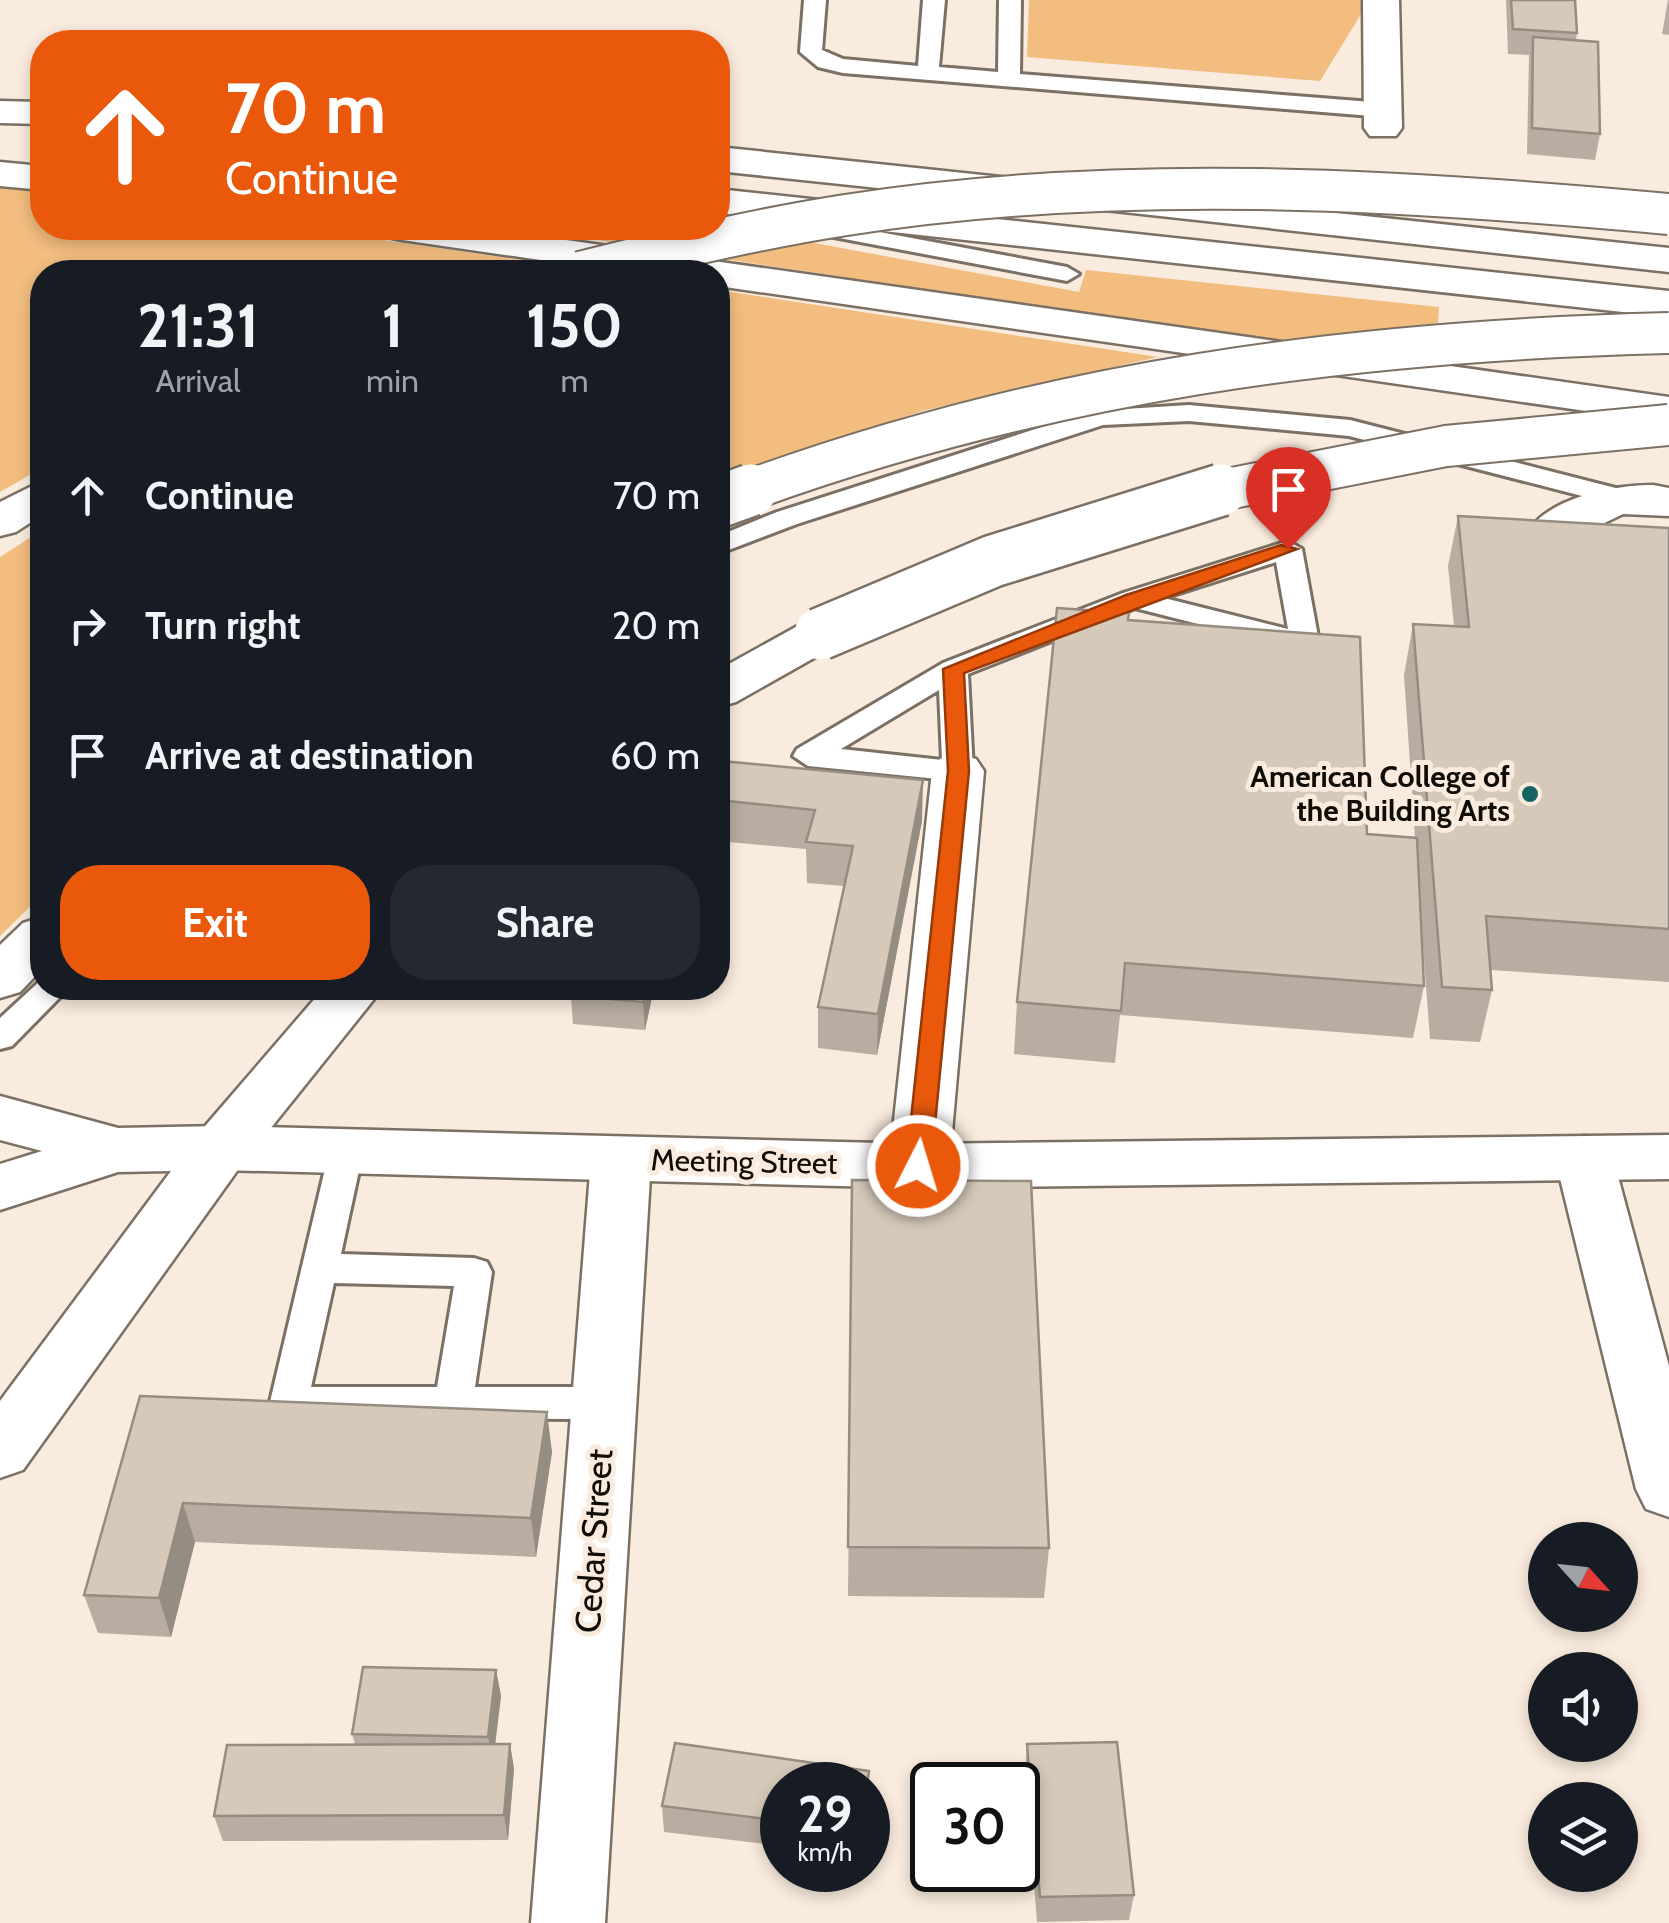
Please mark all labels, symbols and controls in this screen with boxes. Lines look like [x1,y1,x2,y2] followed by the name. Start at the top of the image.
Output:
[225,65,386,151] text: 70 m
[60,70,190,200] icon: ahead
[225,151,398,205] text: Continue
[137,289,259,362] text: 21:31
[381,289,404,362] text: 1
[526,289,623,362] text: 150
[155,361,241,400] text: Arrival
[366,361,419,400] text: min
[560,361,588,400] text: m
[1246,447,1331,550] pin
[1261,462,1316,517] icon: arrive
[60,468,115,523] icon: ahead
[145,472,294,519] text: Continue
[613,472,700,519] text: 70 m
[60,598,115,653] icon: right
[145,602,301,649] text: Turn right
[612,602,700,649] text: 20 m
[60,728,115,783] icon: arrive
[145,732,474,779] text: Arrive at destination
[610,732,700,779] text: 60 m
[1250,758,1510,829] place label: American College of the Building Arts
[1519,783,1541,805] marker: American College of the Building Arts
[60,865,370,980] button: Exit
[390,865,700,980] button: Share
[866,1114,970,1218] position arrow
[650,1141,838,1182] street label: Meeting Street
[566,1447,621,1634] street label: Cedar Street
[1528,1522,1638,1632] north arrow
[1528,1522,1638,1892] map controls
[1528,1652,1638,1762] button: sound
[910,1762,1040,1892] speed limit sign: 30
[1528,1782,1638,1892] button: layers
[798,1784,852,1845] text: 29
[798,1837,852,1867] text: km/h

